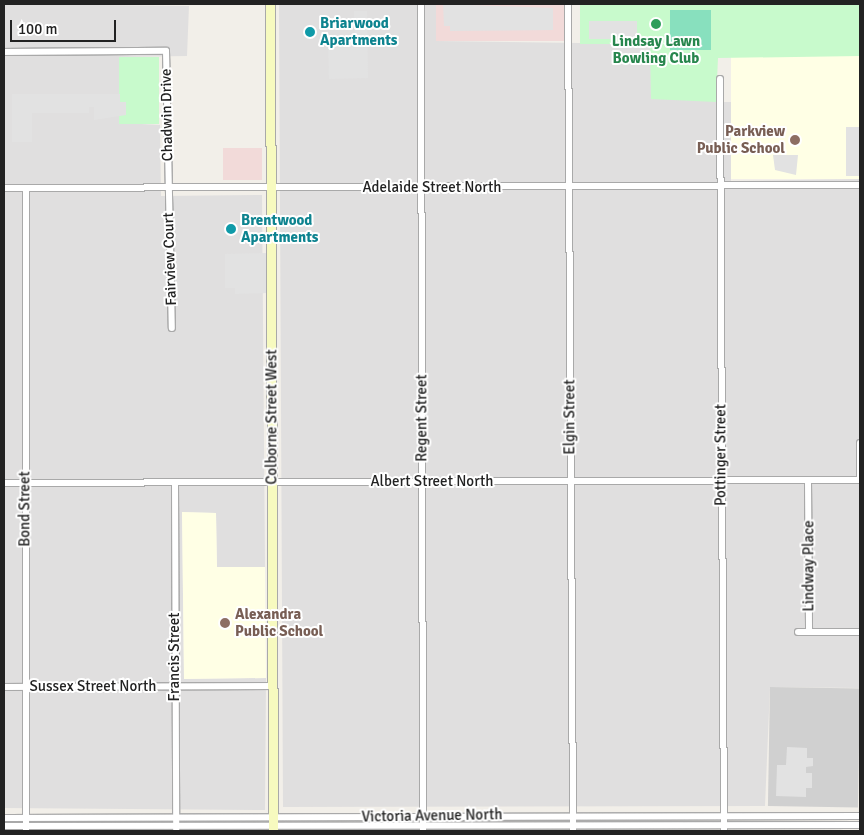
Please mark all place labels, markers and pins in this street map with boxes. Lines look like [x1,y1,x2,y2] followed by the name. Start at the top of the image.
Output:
[320,14,398,49] place label: Briarwood Apartments
[650,18,662,30] marker: Lindsay Lawn Bowling Club
[304,26,316,38] marker: Briarwood Apartments
[612,32,700,67] place label: Lindsay Lawn Bowling Club
[697,122,785,157] place label: Parkview Public School
[789,134,801,146] marker: Parkview Public School
[241,211,319,246] place label: Brentwood Apartments
[225,223,237,235] marker: Brentwood Apartments
[235,605,323,640] place label: Alexandra Public School
[219,617,231,629] marker: Alexandra Public School

